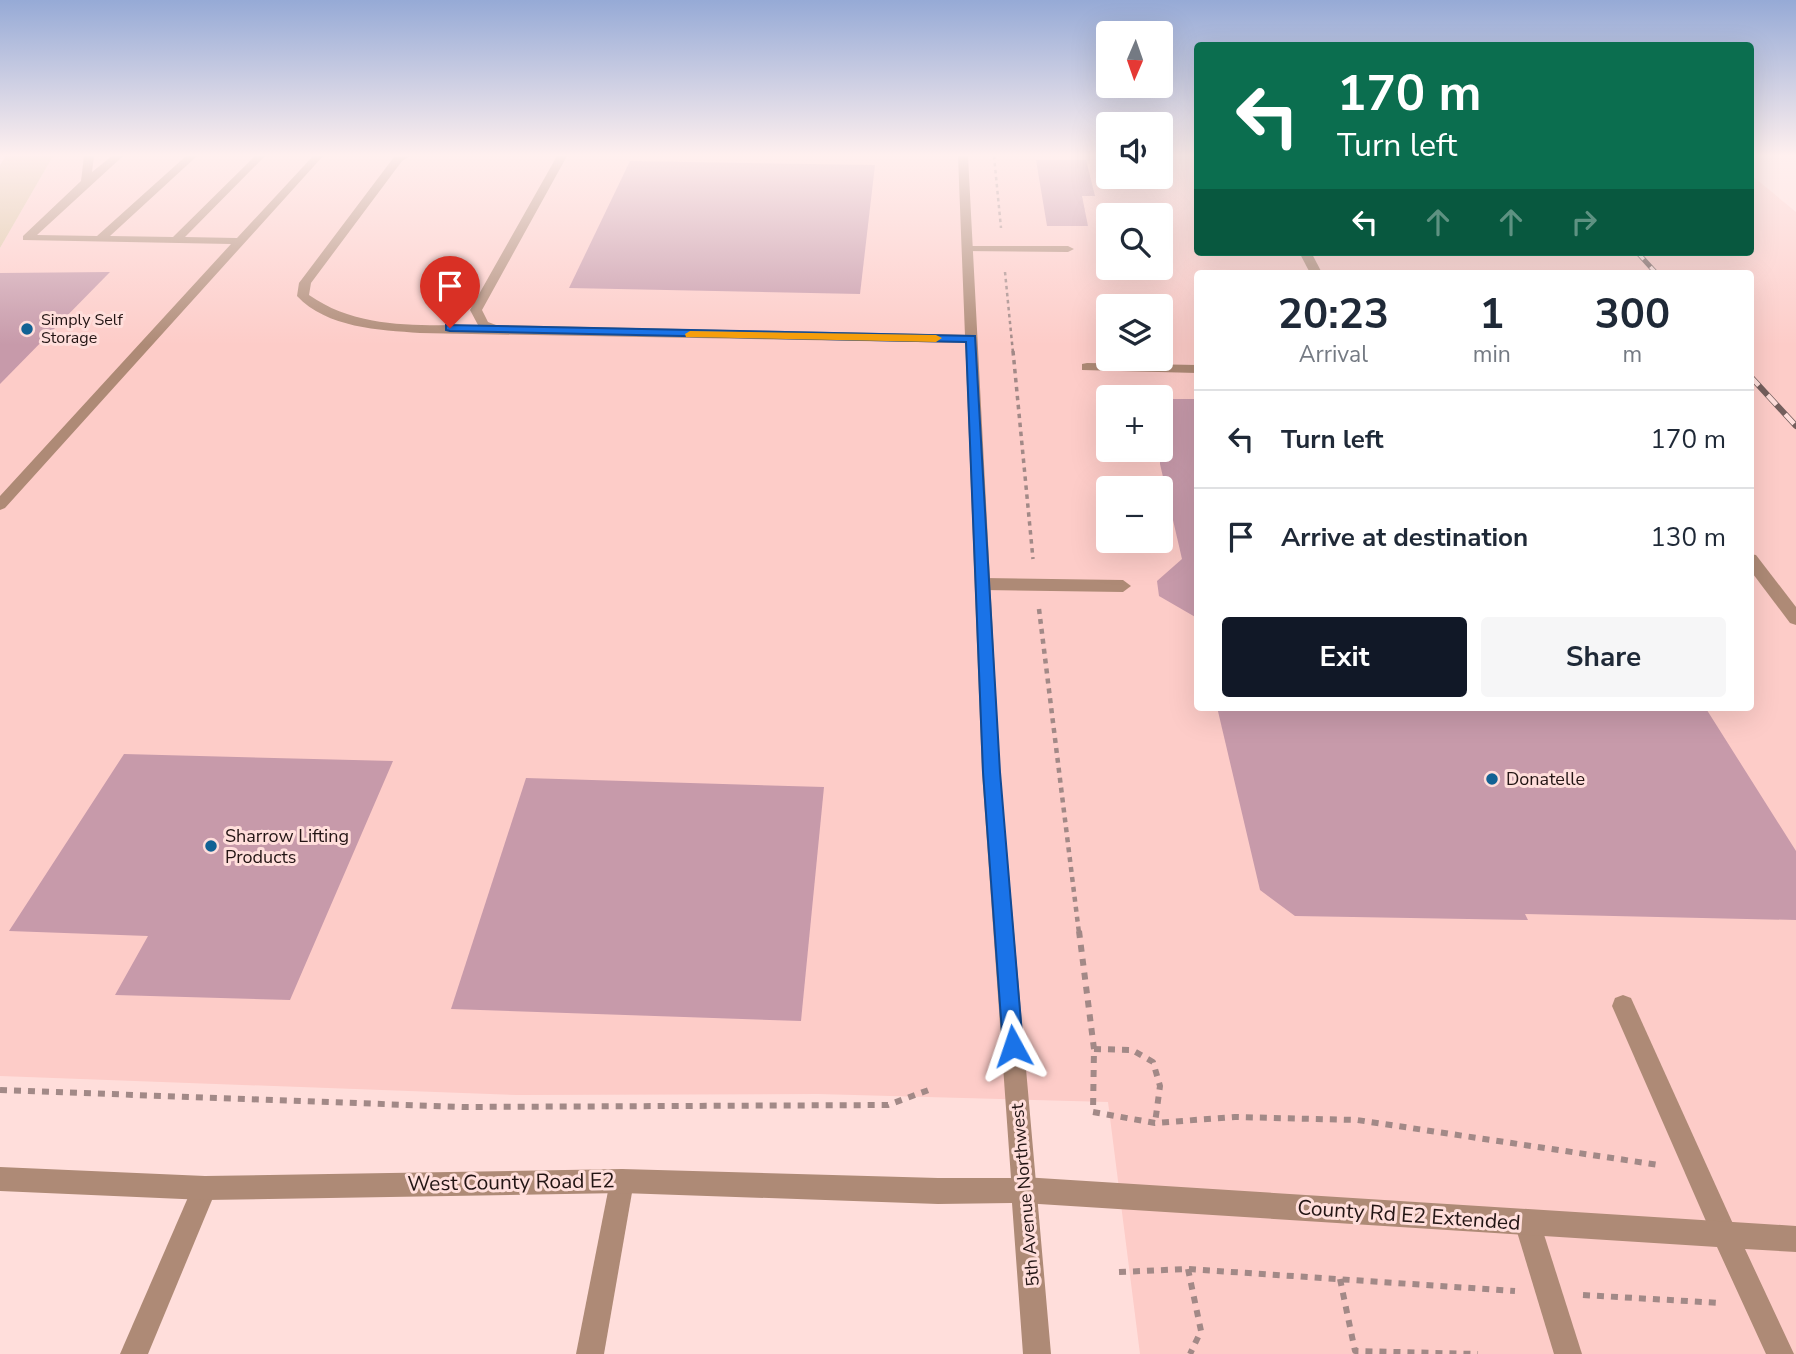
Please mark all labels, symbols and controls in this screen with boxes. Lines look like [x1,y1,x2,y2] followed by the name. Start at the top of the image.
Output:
[1096,21,1172,98] north arrow
[1096,21,1173,553] map controls
[1337,60,1481,127] text: 170 m
[1222,70,1313,161] icon: left
[1096,112,1173,189] button: sound
[1337,124,1457,167] text: Turn left
[1096,203,1173,280] button: search
[1346,203,1384,241] icon: left
[1419,203,1457,241] icon: ahead
[1492,203,1530,241] icon: ahead
[1565,203,1603,241] icon: right
[420,256,480,328] pin
[431,267,469,305] icon: arrive
[1278,286,1389,343] text: 20:23
[1479,286,1504,343] text: 1
[1595,286,1670,343] text: 300
[1096,294,1173,371] button: layers
[41,309,123,349] place label: Simply Self Storage
[19,321,35,337] marker: Simply Self Storage
[1299,339,1368,370] text: Arrival
[1473,339,1511,370] text: min
[1623,339,1642,370] text: m
[1096,385,1173,462] button: +
[1222,420,1260,458] icon: left
[1281,422,1384,457] text: Turn left
[1650,422,1726,457] text: 170 m
[1096,476,1173,553] button: −
[1222,518,1260,556] icon: arrive
[1281,520,1528,555] text: Arrive at destination
[1650,520,1726,555] text: 130 m
[1222,617,1467,697] button: Exit
[1481,617,1726,697] button: Share
[1506,767,1585,791] place label: Donatelle
[1484,771,1500,787] marker: Donatelle
[225,824,349,869] place label: Sharrow Lifting Products
[203,838,219,854] marker: Sharrow Lifting Products
[976,1009,1050,1083] position arrow
[1005,1102,1045,1288] street label: 5th Avenue Northwest
[407,1166,615,1198] street label: West County Road E2
[1297,1193,1521,1237] street label: County Rd E2 Extended

